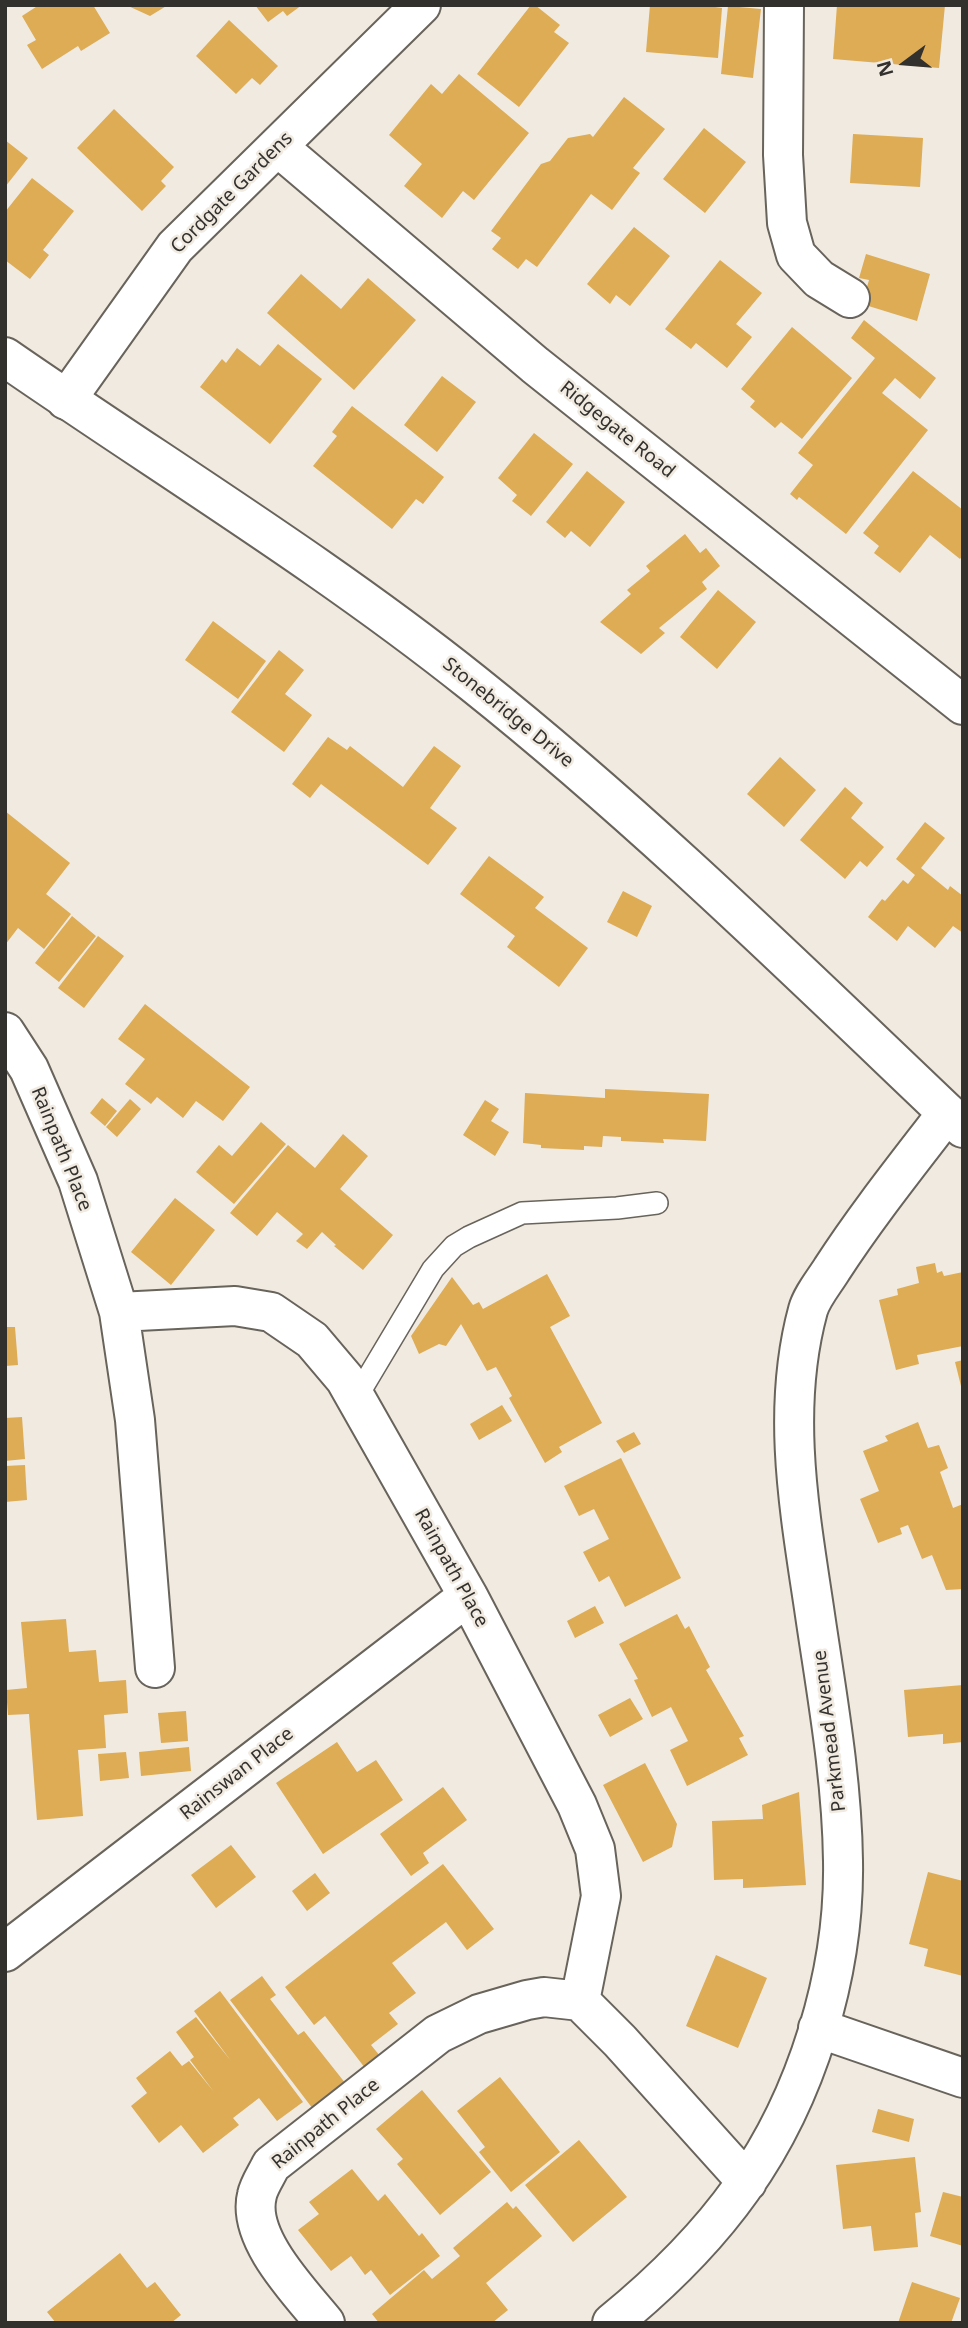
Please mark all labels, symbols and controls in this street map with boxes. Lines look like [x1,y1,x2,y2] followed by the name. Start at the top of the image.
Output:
[870,28,940,98] north arrow
[870,58,899,80] text: N
[166,127,298,259] street label: Cordgate Gardens
[555,377,679,483] street label: Ridgegate Road
[438,653,578,773] street label: Stonebridge Drive
[26,1084,96,1214] street label: Rainpath Place
[409,1505,493,1631] street label: Rainpath Place
[809,1649,851,1813] street label: Parkmead Avenue
[176,1723,298,1825] street label: Rainswan Place
[268,2074,384,2174] street label: Rainpath Place

